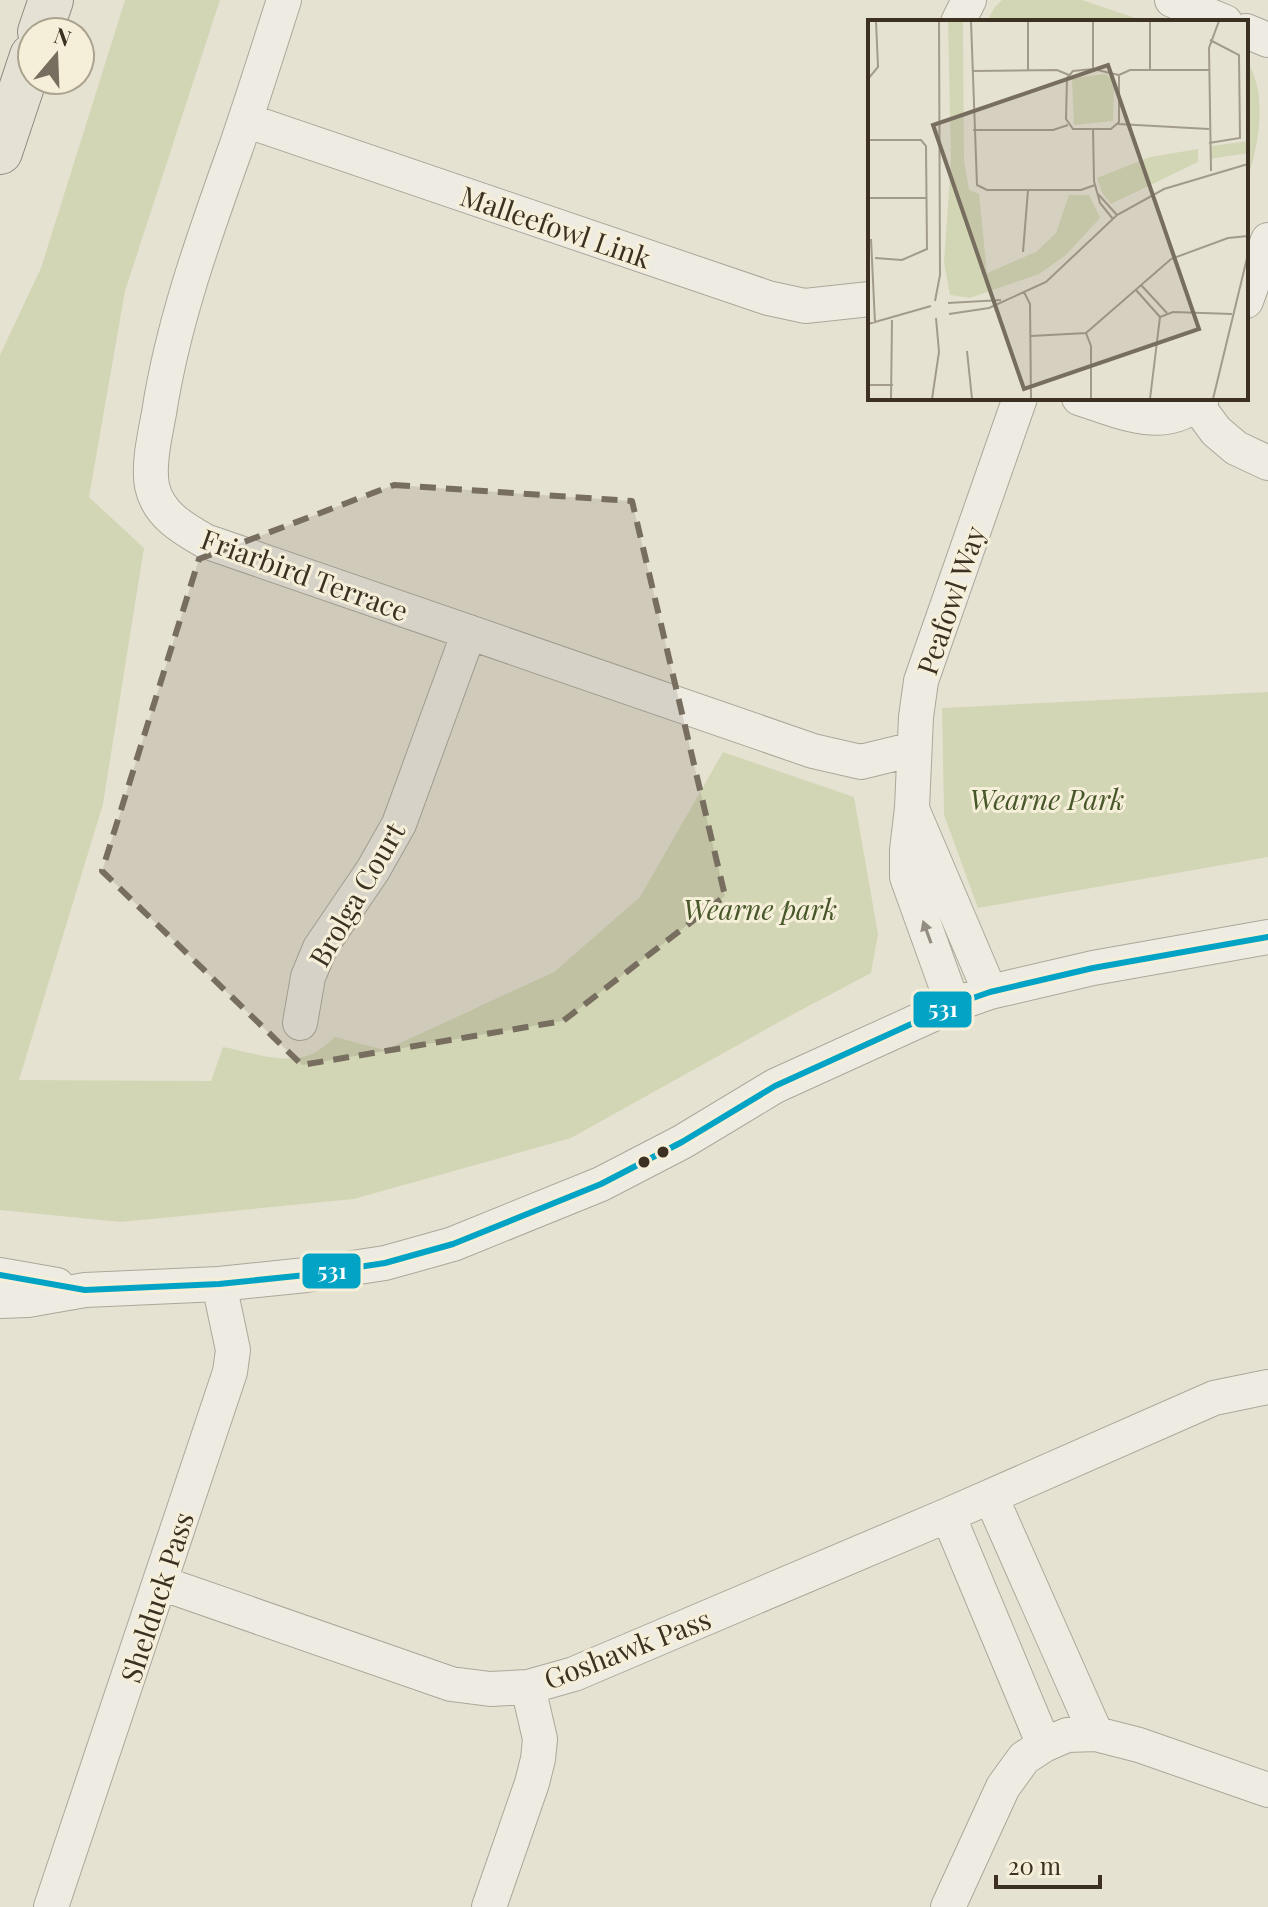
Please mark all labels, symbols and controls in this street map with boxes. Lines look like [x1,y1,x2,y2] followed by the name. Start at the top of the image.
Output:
[16,16,96,96] north arrow
[50,19,75,53] text: N
[868,20,1248,400] inset map
[456,176,657,276] street label: Malleefowl Link
[196,519,414,629] street label: Friarbird Terrace
[907,521,993,679] street label: Peafowl Way
[970,780,1124,817] park label: Wearne Park
[300,814,413,973] street label: Brolga Court
[683,890,837,927] park label: Wearne park
[920,920,933,944] one-way arrow
[912,990,973,1029] line badge: 531
[928,993,958,1023] text: 531
[655,1144,671,1160] unlabelled marker
[636,1154,652,1170] unlabelled marker
[301,1252,362,1290] line badge: 531
[317,1255,347,1285] text: 531
[111,1507,201,1687] street label: Shelduck Pass
[538,1599,716,1697] street label: Goshawk Pass
[996,1839,1100,1889] scale bar
[1008,1849,1061,1881] text: 20 m

